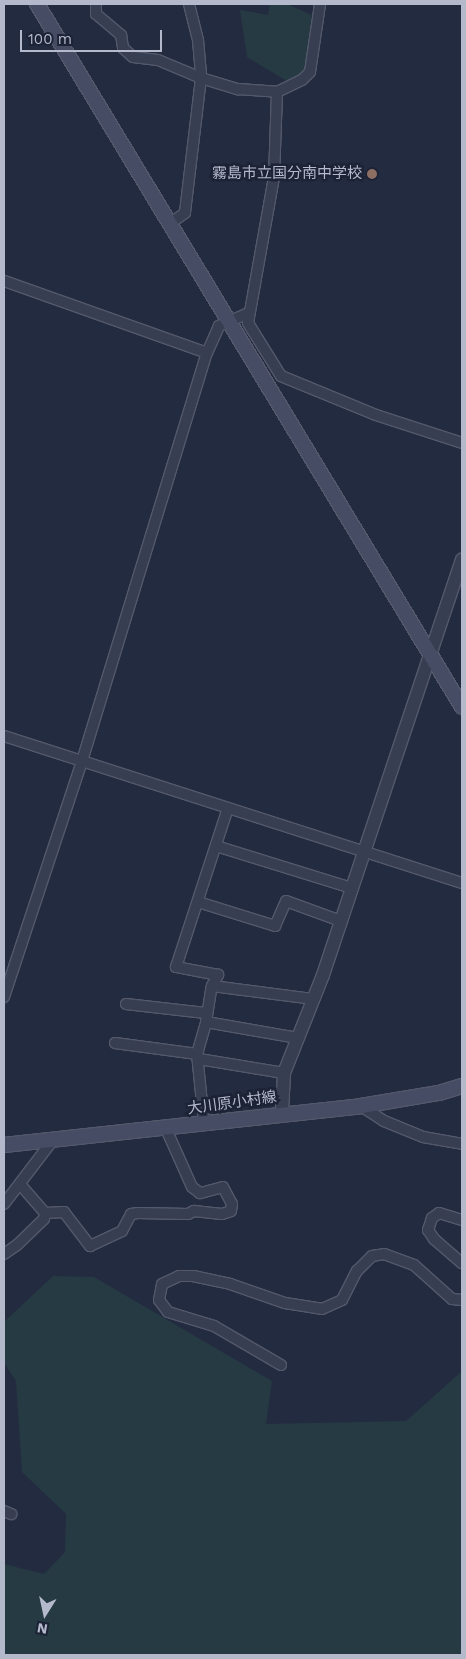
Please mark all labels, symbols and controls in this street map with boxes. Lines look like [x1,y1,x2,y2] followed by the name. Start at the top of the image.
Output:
[22,20,165,52] scale bar
[28,30,72,48] text: 100 m
[212,165,362,183] place label: 霧島市立国分南中学校
[366,168,378,180] marker: 霧島市立国分南中学校
[186,1088,278,1118] street label: 大川原小村線
[20,1589,70,1639] north arrow
[36,1620,49,1638] text: N

